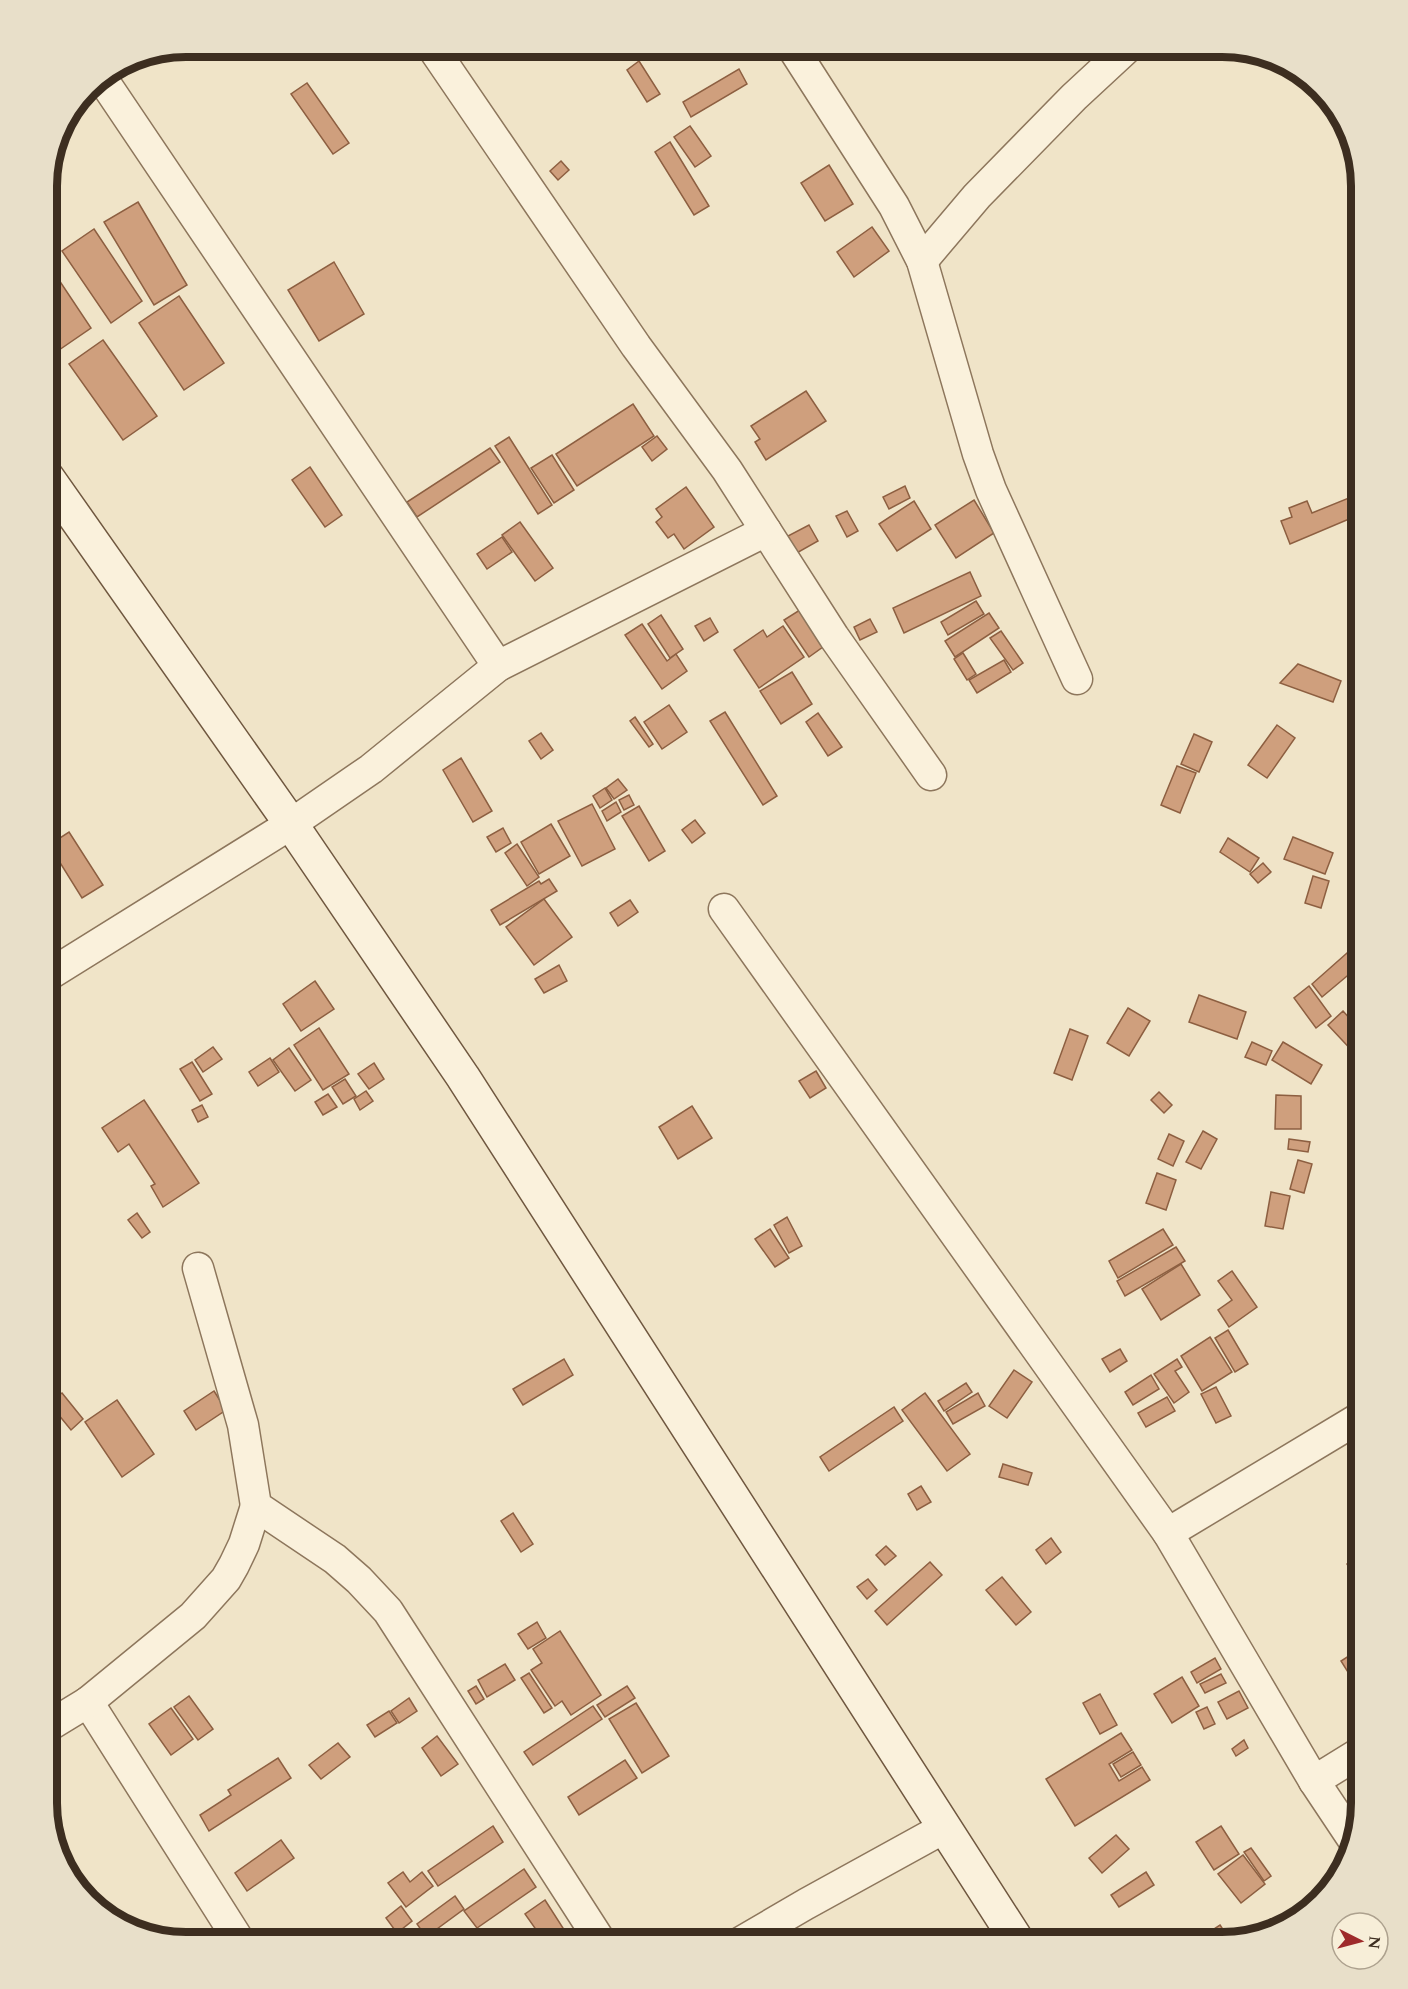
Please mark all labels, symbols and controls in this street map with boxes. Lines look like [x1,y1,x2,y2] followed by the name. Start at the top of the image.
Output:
[1330,1911,1390,1971] north arrow
[1361,1935,1387,1950] text: N

